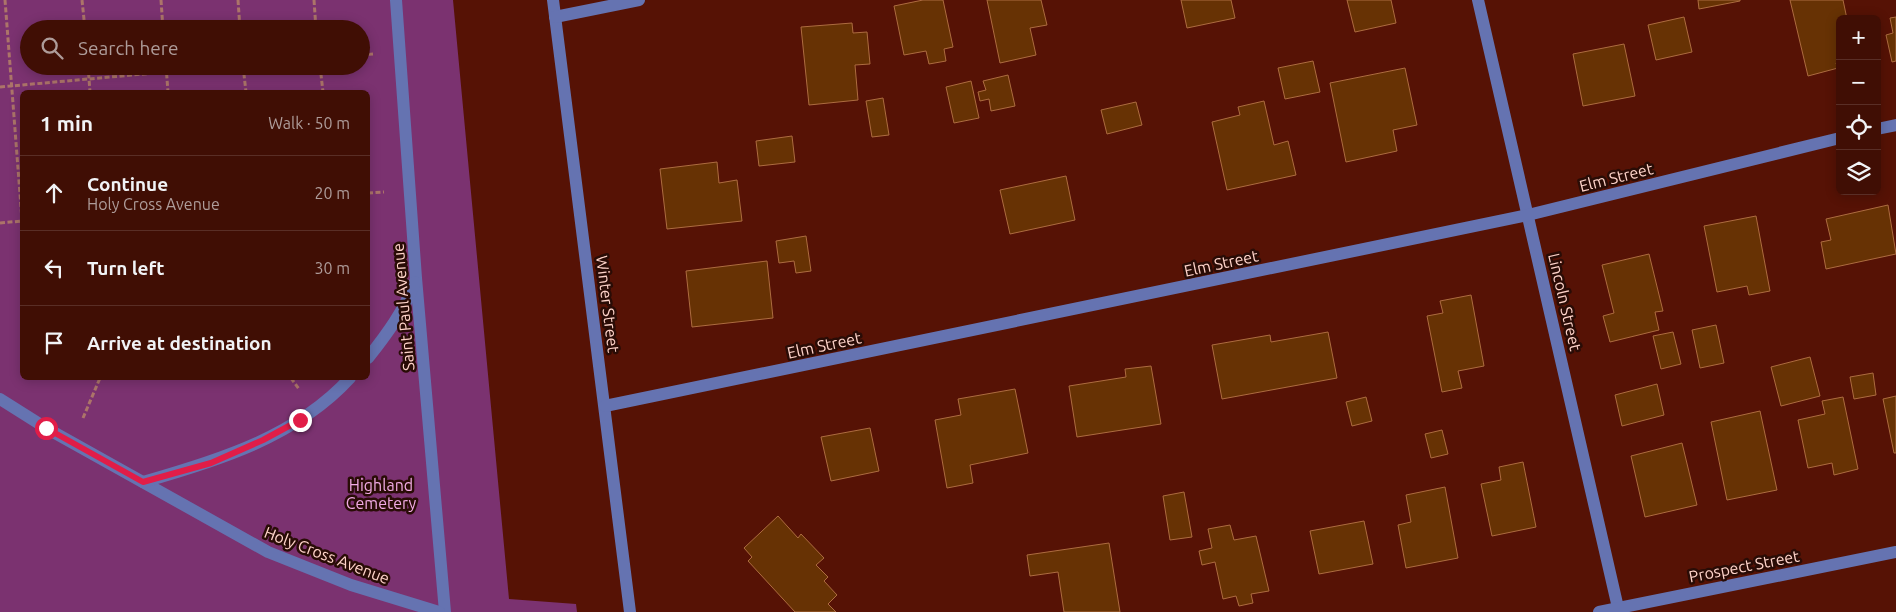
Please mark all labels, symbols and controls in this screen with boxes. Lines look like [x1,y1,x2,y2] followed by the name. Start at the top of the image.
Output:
[1836,15,1881,195] map controls
[1836,15,1881,60] button: +
[20,20,370,75] search box
[38,34,66,62] icon: search
[78,37,178,59] text: Search here
[1836,60,1881,105] button: −
[1836,105,1881,150] button: locate
[40,111,93,135] text: 1 min
[268,114,350,132] text: Walk · 50 m
[1836,150,1881,195] button: layers
[1577,159,1655,195] street label: Elm Street
[87,173,168,195] text: Continue
[40,179,68,207] icon: ahead
[314,184,350,202] text: 20 m
[87,195,220,213] text: Holy Cross Avenue
[388,242,418,372] street label: Saint Paul Avenue
[1182,246,1260,280] street label: Elm Street
[1545,251,1585,353] street label: Lincoln Street
[40,254,68,282] icon: left
[593,254,623,354] street label: Winter Street
[87,257,165,279] text: Turn left
[314,259,350,277] text: 30 m
[785,328,863,362] street label: Elm Street
[40,329,68,357] icon: arrive
[87,332,272,354] text: Arrive at destination
[289,409,312,432] route end
[35,417,58,440] route start
[346,476,417,512] park label: Highland Cemetery
[262,523,392,587] street label: Holy Cross Avenue
[1687,546,1801,586] street label: Prospect Street

